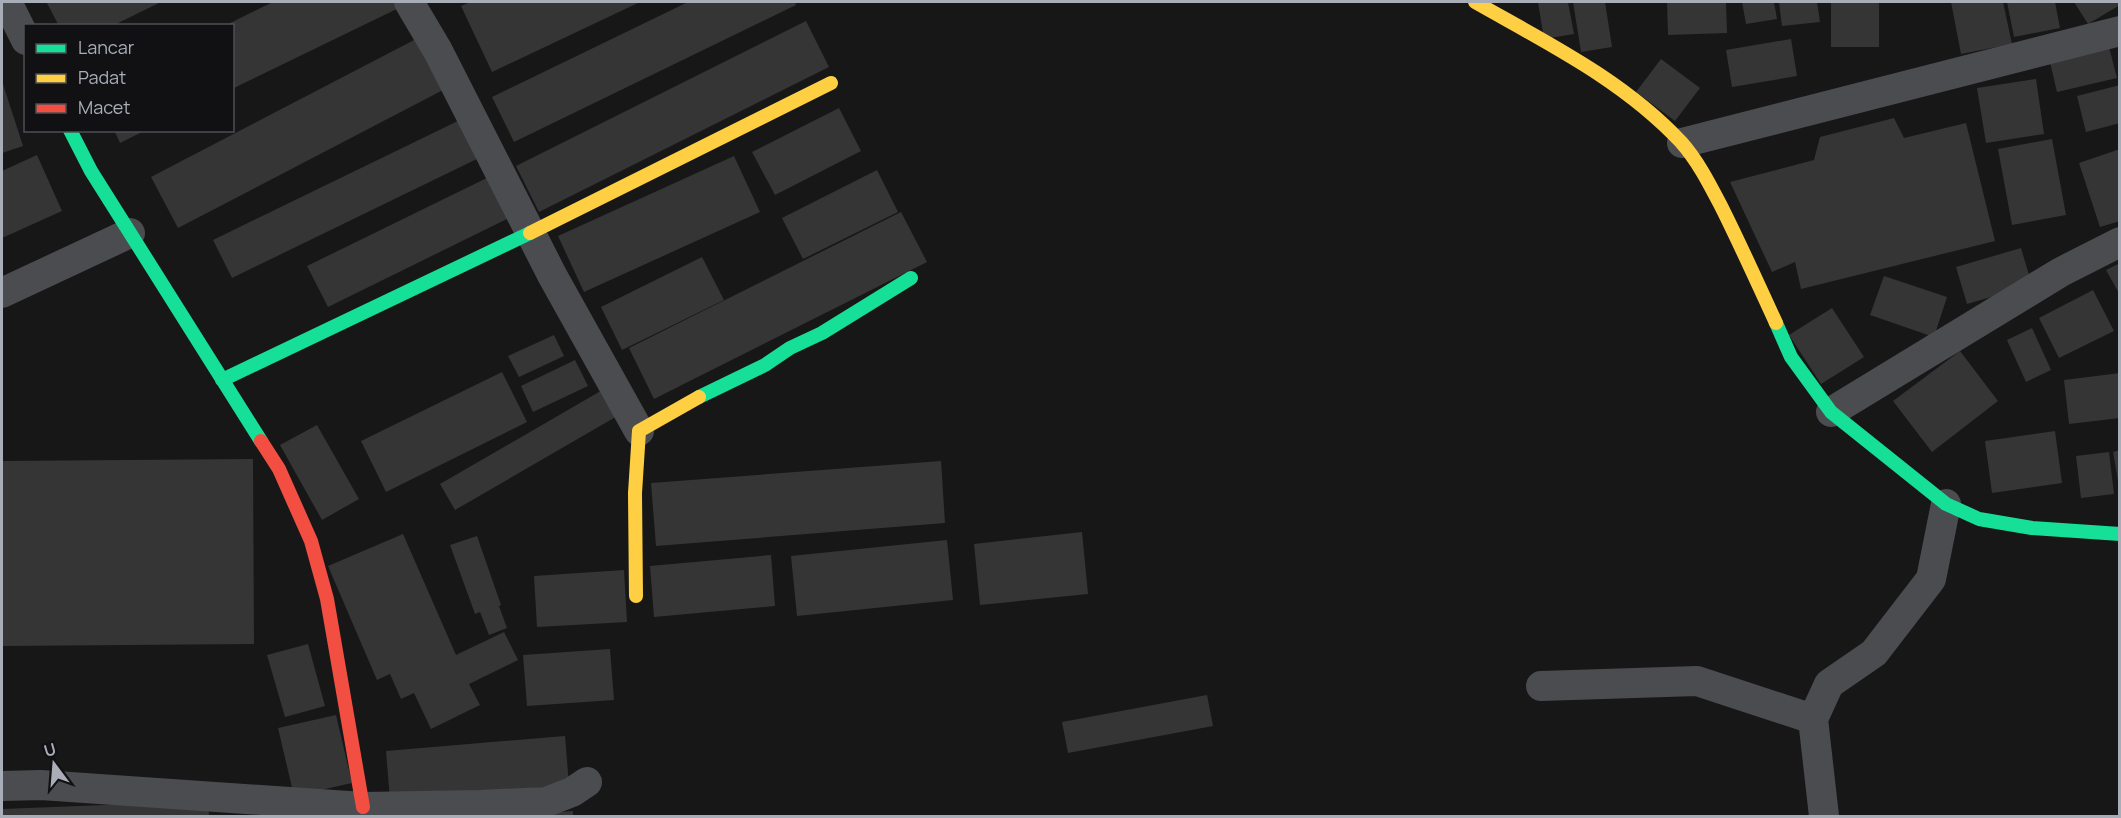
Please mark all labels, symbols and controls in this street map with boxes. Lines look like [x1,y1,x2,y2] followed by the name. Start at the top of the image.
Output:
[24,24,234,132] legend
[78,35,135,59] text: Lancar
[78,65,126,89] text: Padat
[78,95,131,119] text: Macet
[24,734,84,794] north arrow
[41,737,58,762] text: U

